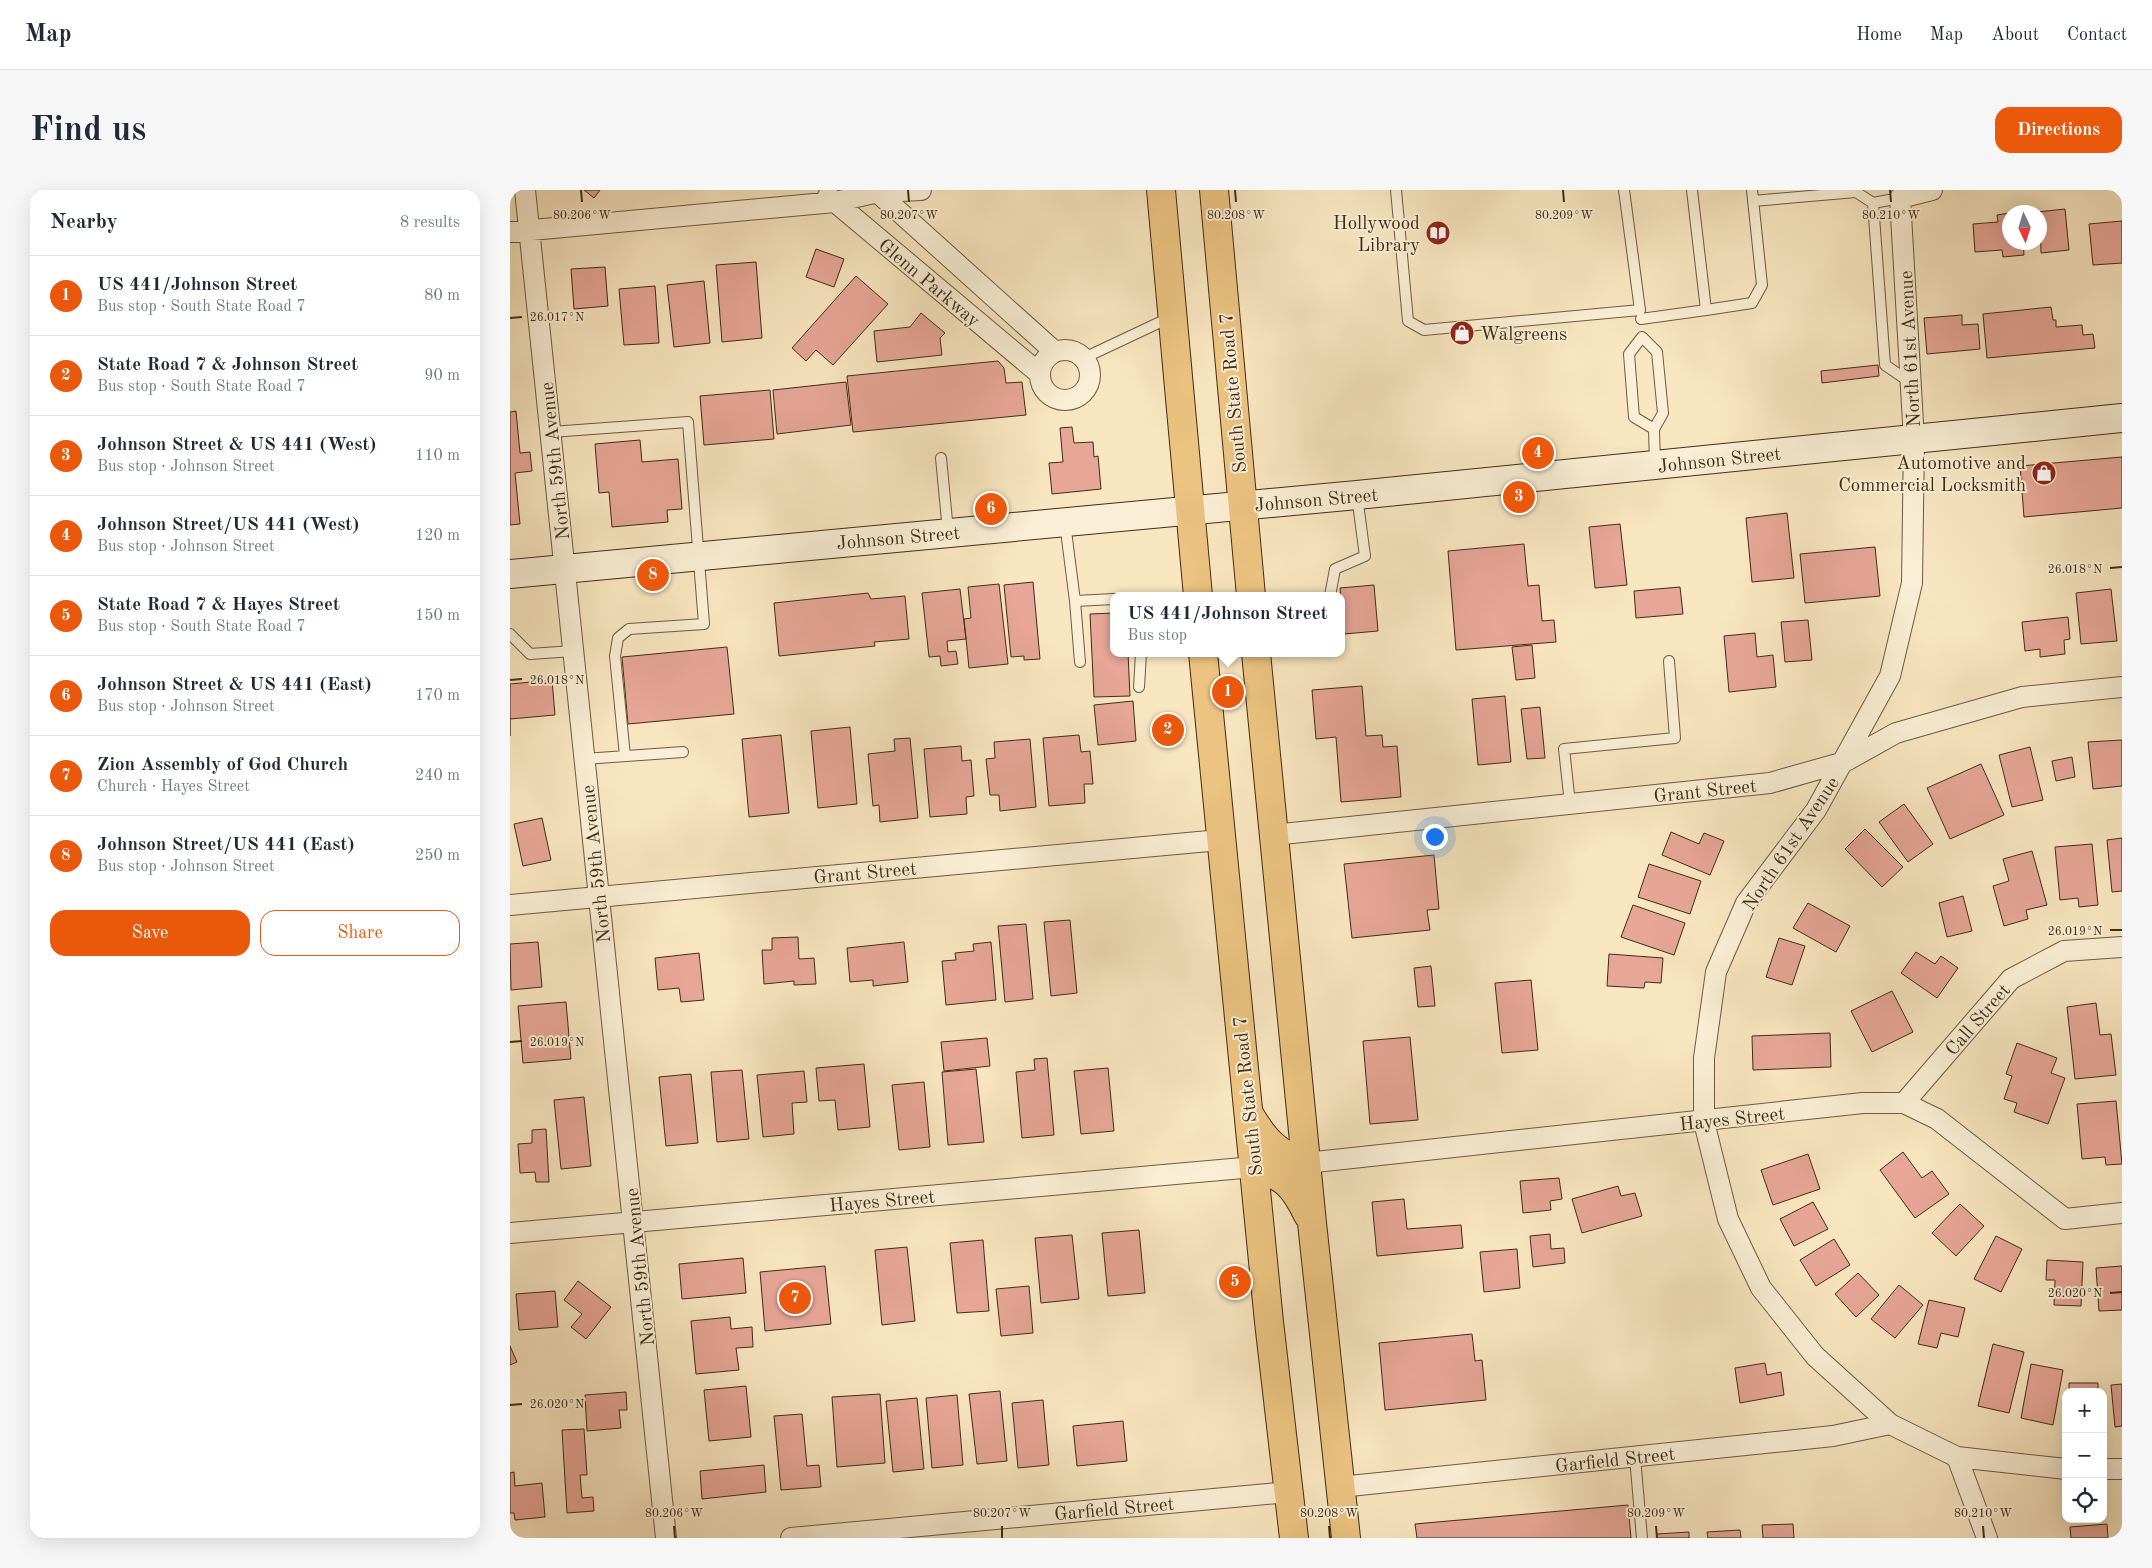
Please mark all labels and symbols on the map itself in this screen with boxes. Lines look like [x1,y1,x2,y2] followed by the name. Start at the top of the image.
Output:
[2002,205,2047,250] north arrow
[553,210,611,222] text: 80.206°W
[880,210,938,222] text: 80.207°W
[1207,210,1265,222] text: 80.208°W
[1535,210,1593,222] text: 80.209°W
[1862,210,1920,222] text: 80.210°W
[1333,215,1420,256] place label: Hollywood Library
[1425,220,1451,246] library icon: Hollywood Library
[874,236,983,332] street label: Glenn Parkway
[1898,270,1925,428] street label: North 61st Avenue
[530,312,584,324] text: 26.017°N
[1218,312,1251,474] street label: South State Road 7
[1449,320,1475,346] shop icon: Walgreens
[1480,326,1567,345] place label: Walgreens
[539,381,574,541] street label: North 59th Avenue
[1522,434,1554,472] pin: 4
[1657,446,1782,477] street label: Johnson Street
[1838,455,2026,496] place label: Automotive and Commercial Locksmith
[2031,460,2057,486] shop icon: Automotive and Commercial Locksmith
[1503,478,1535,516] pin: 3
[1254,487,1379,516] street label: Johnson Street
[975,490,1007,528] pin: 6
[836,525,961,554] street label: Johnson Street
[637,556,669,594] pin: 8
[2048,564,2102,576] text: 26.018°N
[1212,673,1244,711] pin: 1
[530,675,584,687] text: 26.018°N
[1152,711,1184,749] pin: 2
[1740,774,1844,915] street label: North 61st Avenue
[1653,778,1758,807] street label: Grant Street
[580,784,615,944] street label: North 59th Avenue
[1422,824,1448,850] your location
[813,861,918,888] street label: Grant Street
[2048,926,2102,938] text: 26.019°N
[1943,981,2015,1060] street label: Call Street
[1232,1015,1267,1177] street label: South State Road 7
[530,1037,584,1049] text: 26.019°N
[1679,1106,1786,1135] street label: Hayes Street
[624,1187,659,1347] street label: North 59th Avenue
[829,1188,936,1217] street label: Hayes Street
[1219,1263,1251,1301] pin: 5
[779,1279,811,1317] pin: 7
[2048,1288,2102,1300] text: 26.020°N
[530,1399,584,1411] text: 26.020°N
[1554,1446,1676,1477] street label: Garfield Street
[1053,1496,1175,1525] street label: Garfield Street
[645,1508,703,1520] text: 80.206°W
[973,1508,1031,1520] text: 80.207°W
[1300,1508,1358,1520] text: 80.208°W
[1627,1508,1685,1520] text: 80.209°W
[1954,1508,2012,1520] text: 80.210°W

